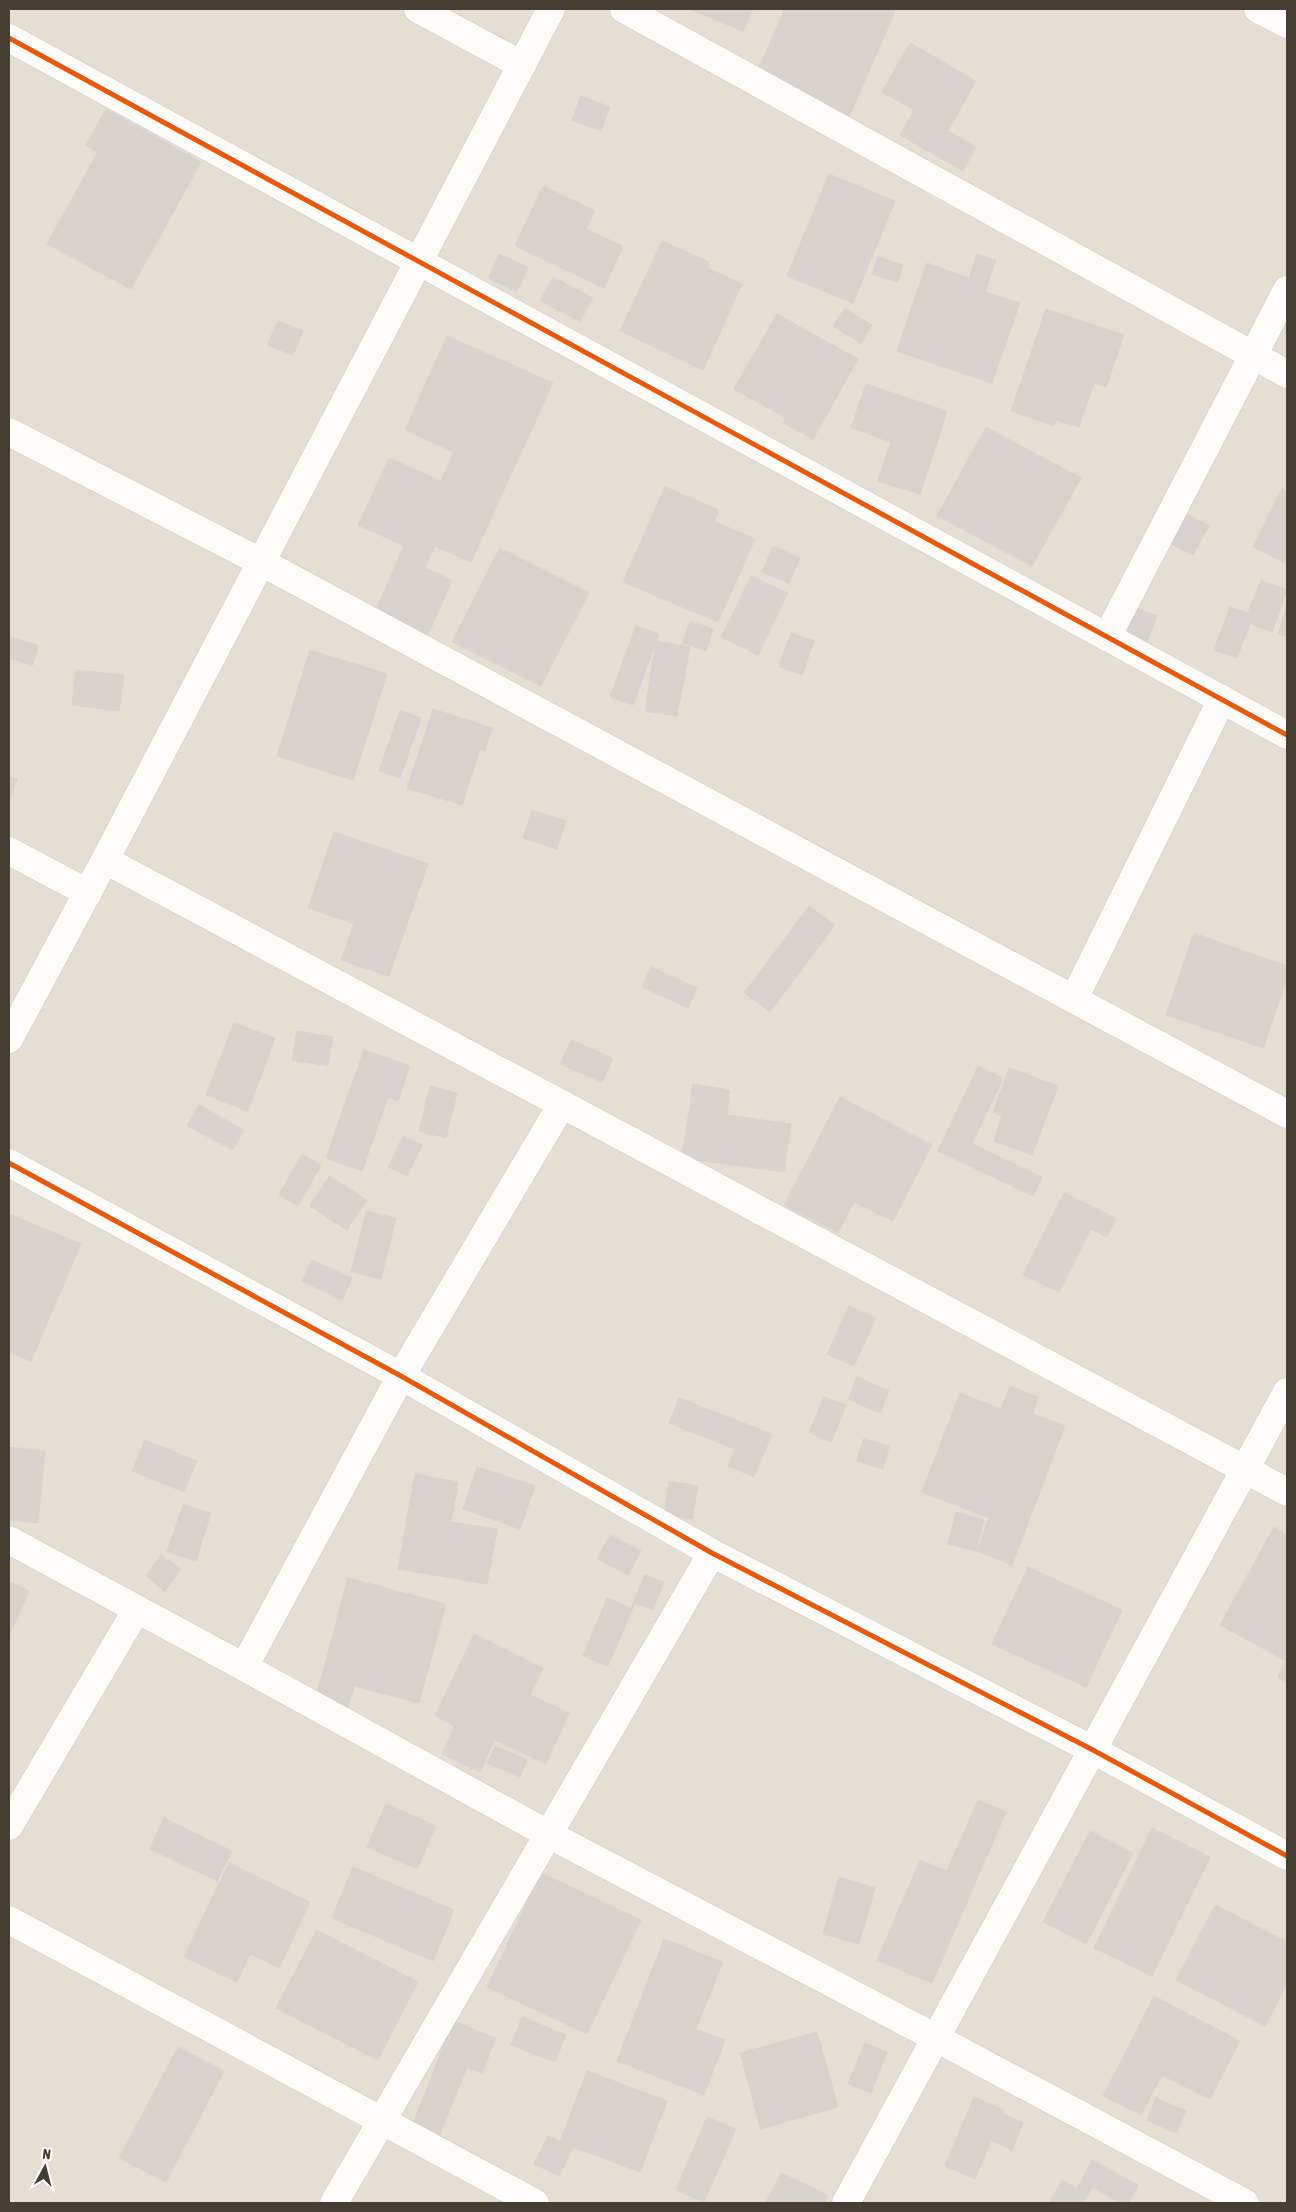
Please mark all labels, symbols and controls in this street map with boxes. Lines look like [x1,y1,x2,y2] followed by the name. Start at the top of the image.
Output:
[20,2142,70,2192] north arrow
[42,2146,52,2163] text: N

